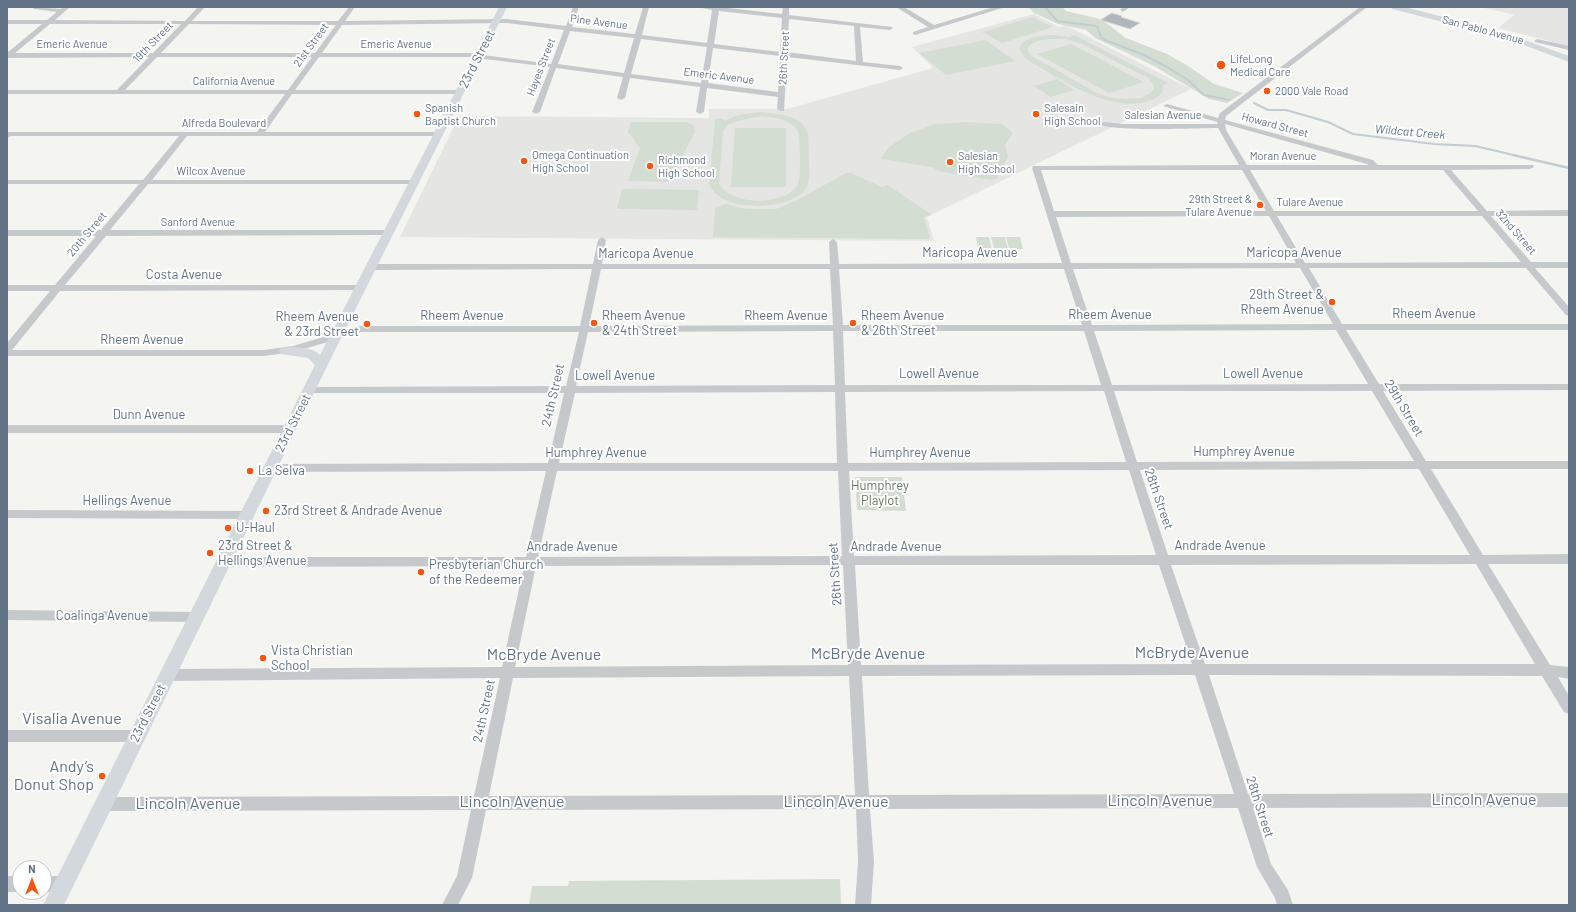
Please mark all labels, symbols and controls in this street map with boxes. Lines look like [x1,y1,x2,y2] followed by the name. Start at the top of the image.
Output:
[569,12,629,32] street label: Pine Avenue
[1441,13,1525,47] street label: San Pablo Avenue
[130,19,176,65] street label: 19th Street
[291,20,331,70] street label: 21st Street
[456,27,498,91] street label: 23rd Street
[776,31,792,85] street label: 26th Street
[524,36,558,98] street label: Hayes Street
[36,37,108,51] street label: Emeric Avenue
[360,37,432,51] street label: Emeric Avenue
[1230,52,1291,78] place label: LifeLong Medical Care
[1215,59,1227,71] marker: LifeLong Medical Care
[683,65,755,87] street label: Emeric Avenue
[193,74,275,88] street label: California Avenue
[1275,84,1348,98] place label: 2000 Vale Road
[1262,86,1272,96] marker: 2000 Vale Road
[425,101,496,127] place label: Spanish Baptist Church
[1044,101,1101,127] place label: Salesain High School
[1124,108,1202,122] street label: Salesian Avenue
[412,109,422,119] marker: Spanish Baptist Church
[1031,109,1041,119] marker: Salesain High School
[1240,110,1310,140] street label: Howard Street
[182,116,266,130] street label: Alfreda Boulevard
[1374,122,1446,142] water label: Wildcat Creek
[532,148,629,174] place label: Omega Continuation High School
[958,149,1015,175] place label: Salesian High School
[1250,149,1316,163] street label: Moran Avenue
[658,153,715,179] place label: Richmond High School
[519,156,529,166] marker: Omega Continuation High School
[945,157,955,167] marker: Salesian High School
[645,161,655,171] marker: Richmond High School
[177,164,245,178] street label: Wilcox Avenue
[1185,192,1252,218] place label: 29th Street & Tulare Avenue
[1277,195,1343,209] street label: Tulare Avenue
[1255,200,1265,210] marker: 29th Street & Tulare Avenue
[1493,207,1539,257] street label: 32nd Street
[65,209,109,259] street label: 20th Street
[161,215,235,229] street label: Sanford Avenue
[922,245,1018,261] street label: Maricopa Avenue
[1246,245,1342,261] street label: Maricopa Avenue
[598,246,694,262] street label: Maricopa Avenue
[146,267,222,283] street label: Costa Avenue
[1241,287,1324,318] place label: 29th Street & Rheem Avenue
[1327,297,1337,307] marker: 29th Street & Rheem Avenue
[1392,306,1476,322] street label: Rheem Avenue
[1068,307,1152,323] street label: Rheem Avenue
[420,308,504,324] street label: Rheem Avenue
[602,308,685,339] place label: Rheem Avenue & 24th Street
[744,308,828,324] street label: Rheem Avenue
[861,308,944,339] place label: Rheem Avenue & 26th Street
[276,309,359,340] place label: Rheem Avenue & 23rd Street
[589,318,599,328] marker: Rheem Avenue & 24th Street
[848,318,858,328] marker: Rheem Avenue & 26th Street
[362,319,372,329] marker: Rheem Avenue & 23rd Street
[100,332,184,348] street label: Rheem Avenue
[538,362,568,428] street label: 24th Street
[899,366,979,382] street label: Lowell Avenue
[1223,366,1303,382] street label: Lowell Avenue
[575,368,655,384] street label: Lowell Avenue
[1381,377,1427,439] street label: 29th Street
[272,391,314,455] street label: 23rd Street
[113,407,185,423] street label: Dunn Avenue
[1193,444,1295,460] street label: Humphrey Avenue
[545,445,647,461] street label: Humphrey Avenue
[869,445,971,461] street label: Humphrey Avenue
[258,463,305,479] place label: La Selva
[245,466,255,476] marker: La Selva
[1141,466,1177,532] street label: 28th Street
[851,478,909,509] park label: Humphrey Playlot
[83,493,171,509] street label: Hellings Avenue
[274,503,442,519] place label: 23rd Street & Andrade Avenue
[261,506,271,516] marker: 23rd Street & Andrade Avenue
[236,520,275,536] place label: U-Haul
[223,523,233,533] marker: U-Haul
[218,538,307,569] place label: 23rd Street & Hellings Avenue
[1174,538,1266,554] street label: Andrade Avenue
[526,539,618,555] street label: Andrade Avenue
[850,539,942,555] street label: Andrade Avenue
[825,542,845,606] street label: 26th Street
[205,548,215,558] marker: 23rd Street & Hellings Avenue
[429,557,543,588] place label: Presbyterian Church of the Redeemer
[416,567,426,577] marker: Presbyterian Church of the Redeemer
[56,608,148,624] street label: Coalinga Avenue
[271,643,353,674] place label: Vista Christian School
[1135,643,1249,663] street label: McBryde Avenue
[811,644,925,664] street label: McBryde Avenue
[487,645,601,665] street label: McBryde Avenue
[258,653,268,663] marker: Vista Christian School
[470,678,498,744] street label: 24th Street
[127,681,169,745] street label: 23rd Street
[22,709,122,729] street label: Visalia Avenue
[14,757,94,795] place label: Andy’s Donut Shop
[97,771,107,781] marker: Andy’s Donut Shop
[1243,774,1277,840] street label: 28th Street
[1431,790,1537,810] street label: Lincoln Avenue
[1107,791,1213,811] street label: Lincoln Avenue
[459,792,565,812] street label: Lincoln Avenue
[783,792,889,812] street label: Lincoln Avenue
[135,794,241,814] street label: Lincoln Avenue
[12,860,52,900] north arrow
[28,862,36,875] text: N

